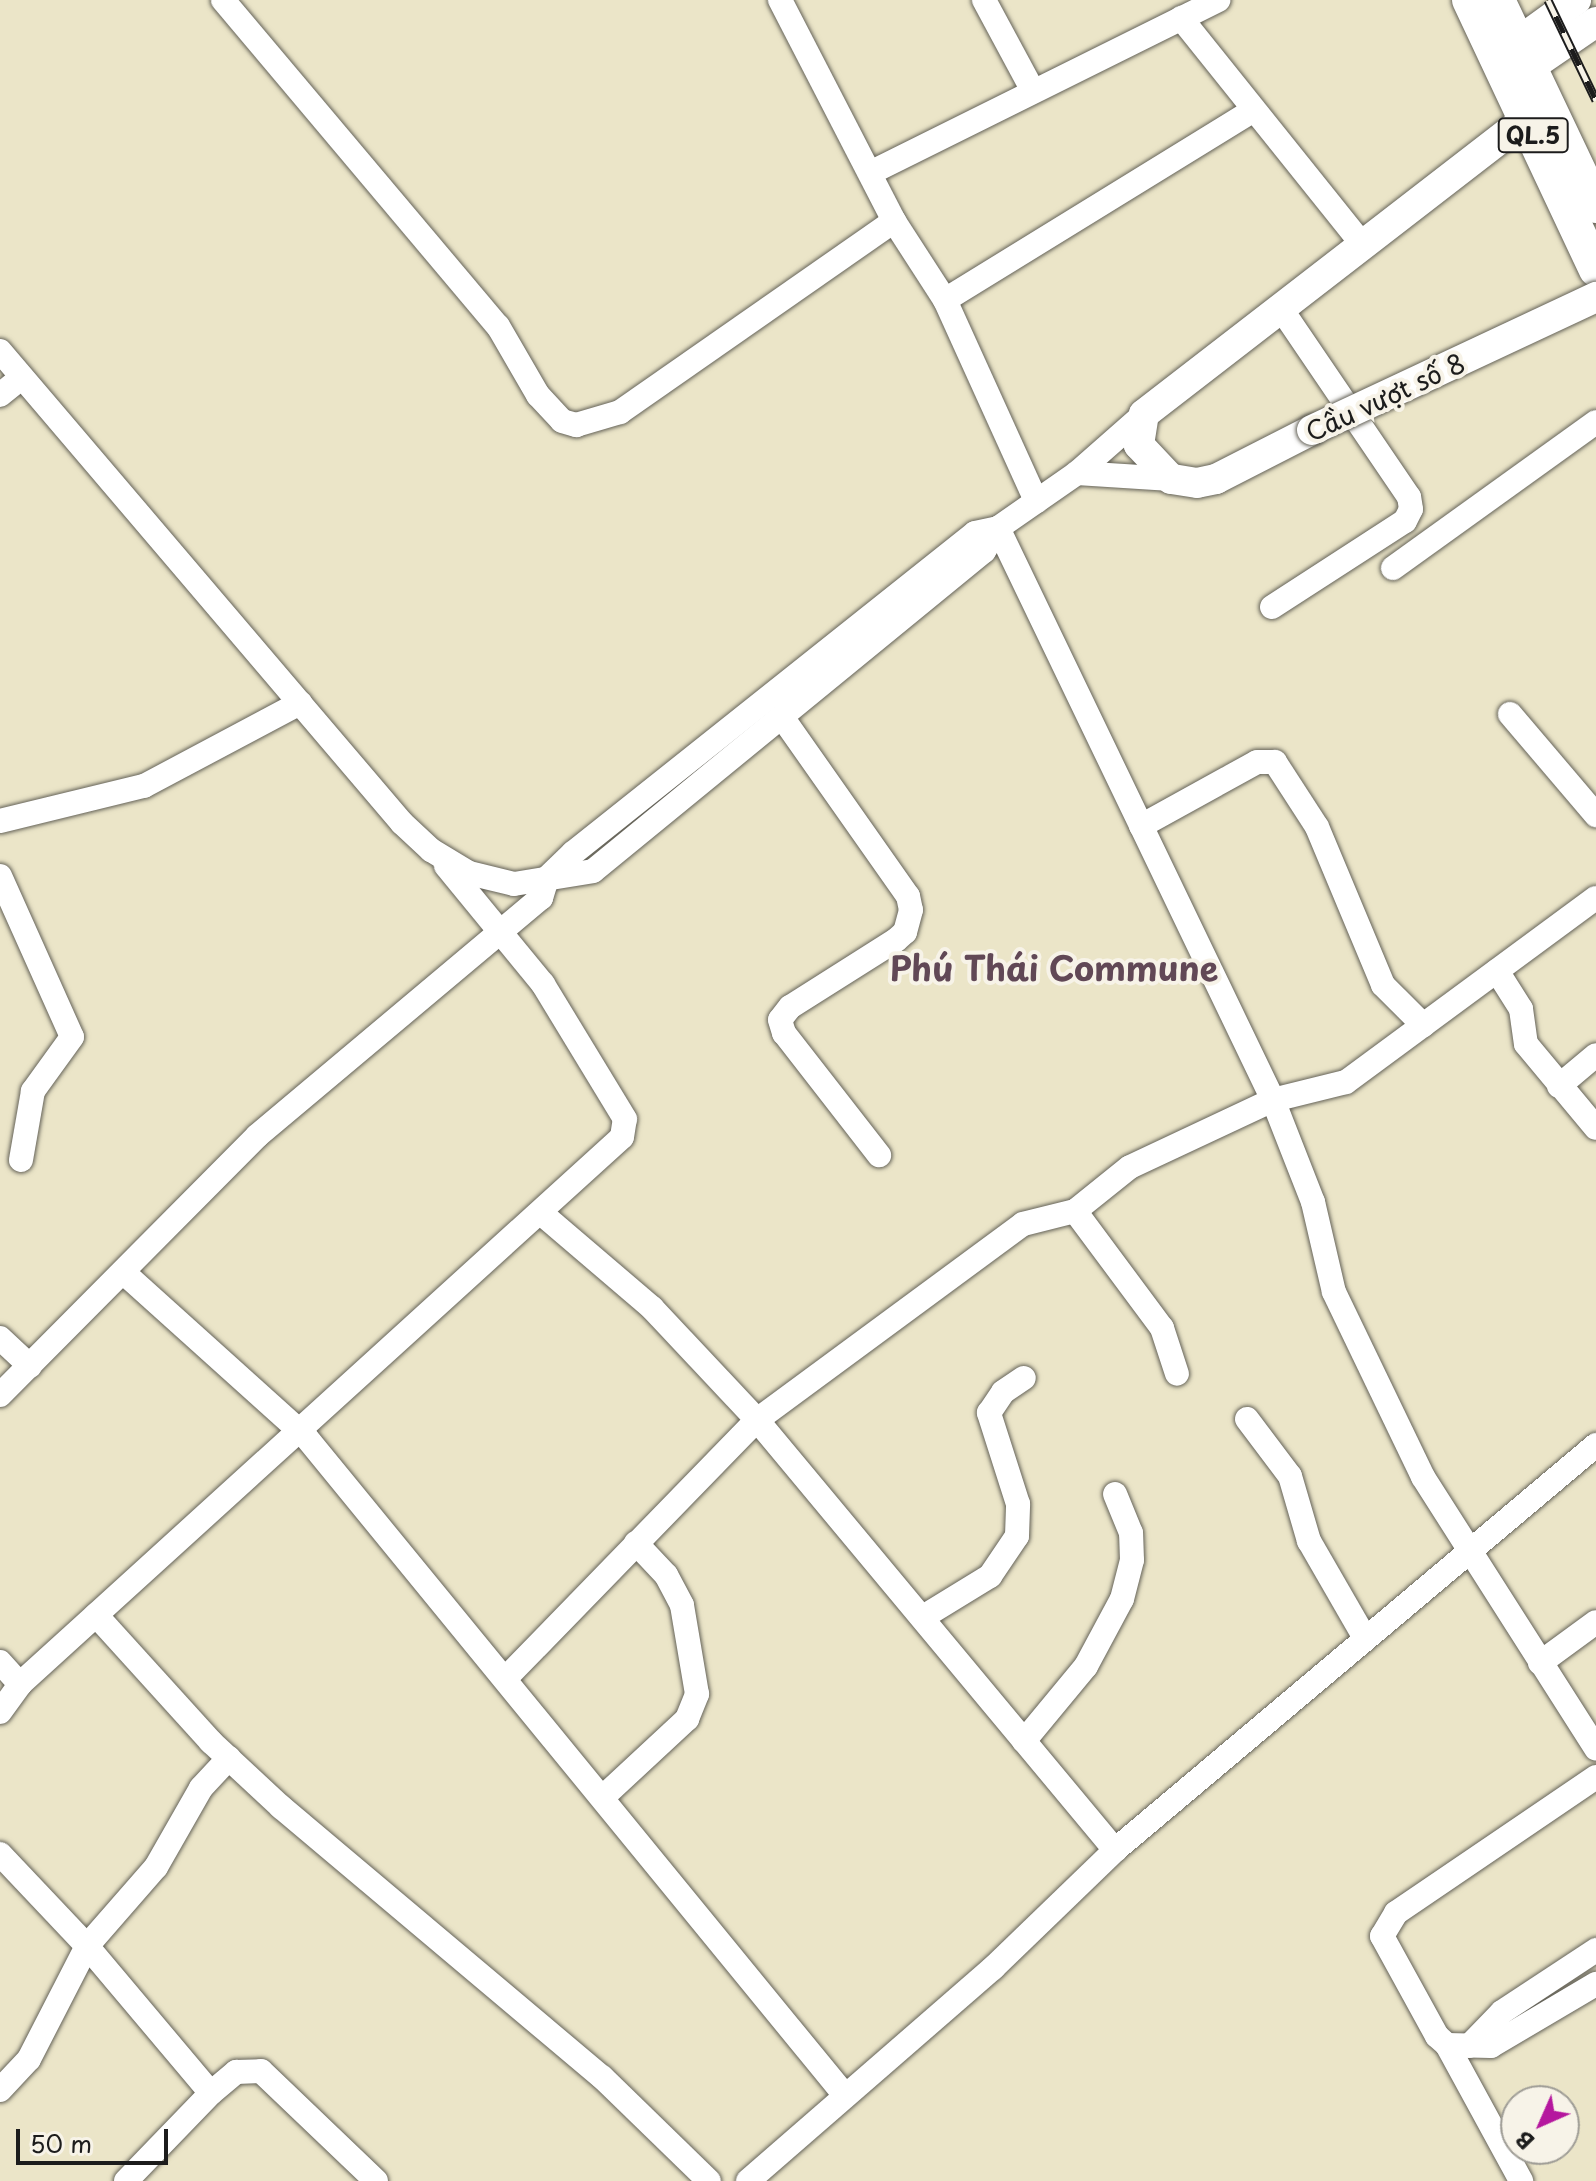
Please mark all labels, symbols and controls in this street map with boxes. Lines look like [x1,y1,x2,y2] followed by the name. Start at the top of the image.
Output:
[1497,115,1569,155] road number: QL.5
[1299,346,1471,448] street label: Cầu vượt số 8
[889,948,1219,988] district label: Phú Thái Commune
[1500,2085,1580,2165] north arrow
[20,2113,172,2163] scale bar
[1507,2124,1541,2158] text: B
[30,2125,92,2161] text: 50 m

